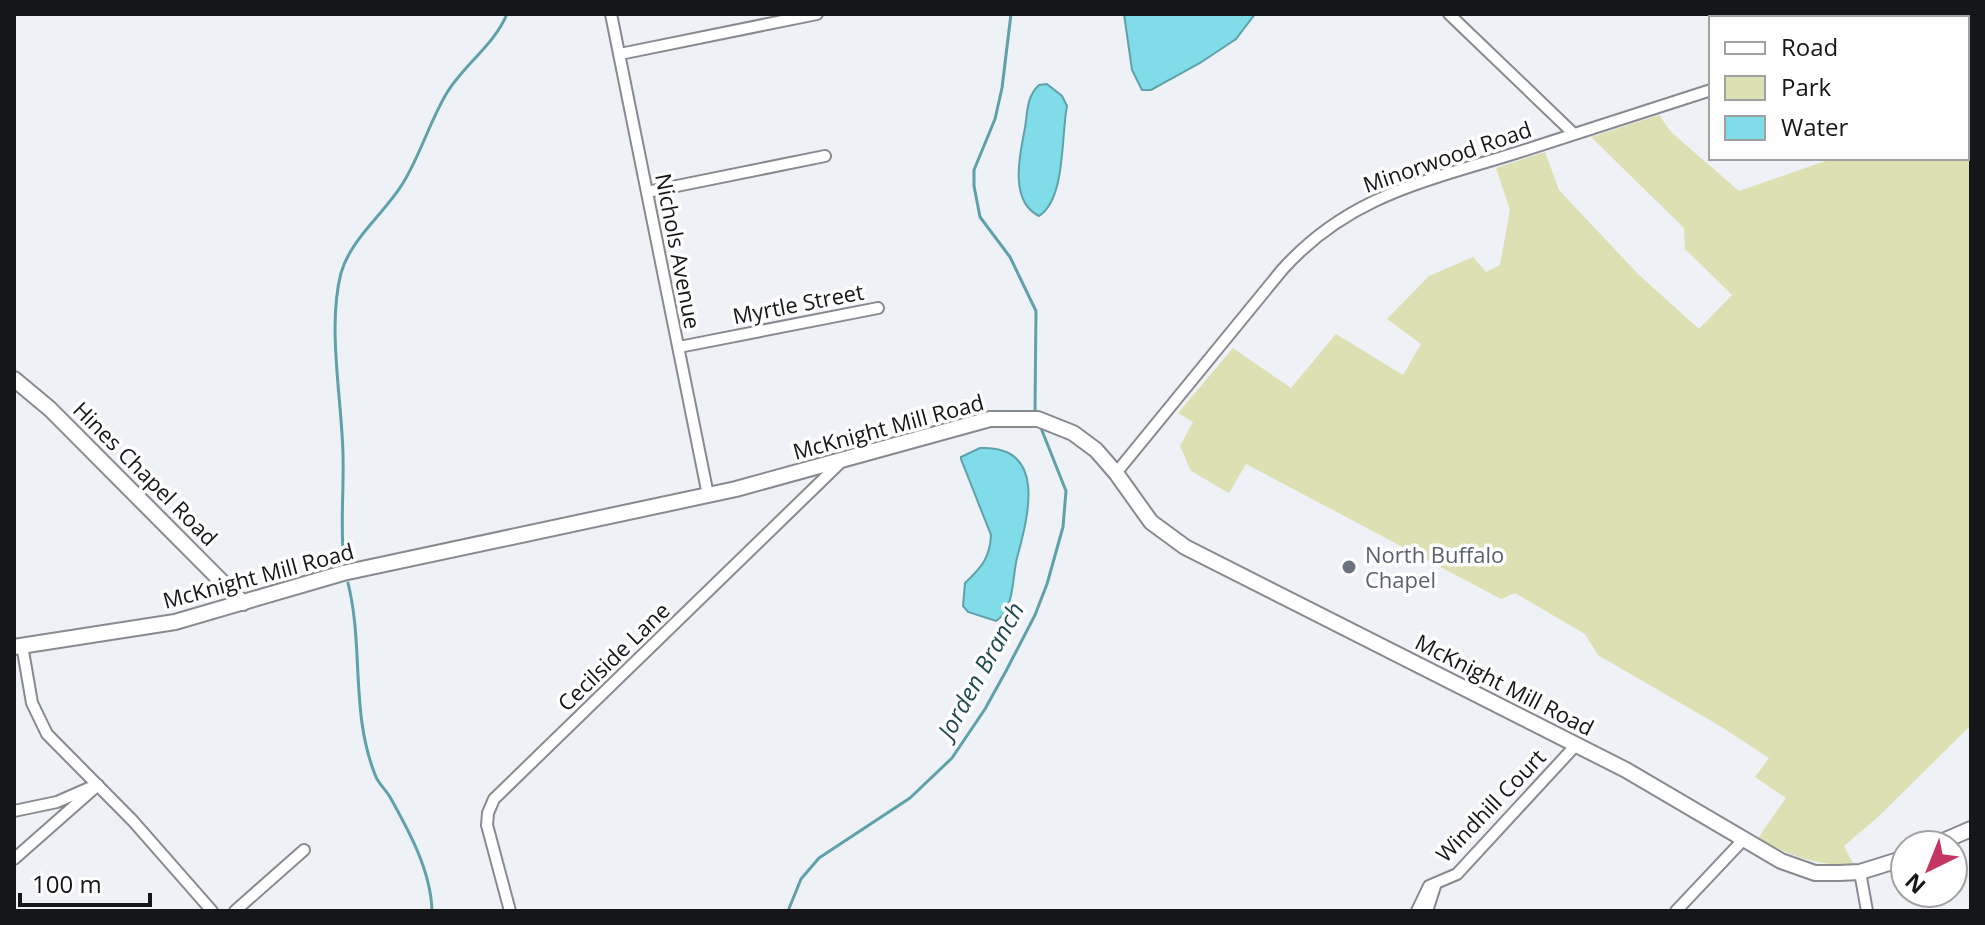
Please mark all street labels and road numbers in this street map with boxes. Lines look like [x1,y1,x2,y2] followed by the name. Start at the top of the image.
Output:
[1359,113,1535,199] street label: Minorwood Road
[649,171,709,331] street label: Nichols Avenue
[730,276,866,330] street label: Myrtle Street
[789,386,987,466] street label: McKnight Mill Road
[67,394,225,552] street label: Hines Chapel Road
[159,535,357,615] street label: McKnight Mill Road
[550,595,676,717] street label: Cecilside Lane
[1411,626,1599,742] street label: McKnight Mill Road
[1428,742,1552,868] street label: Windhill Court

